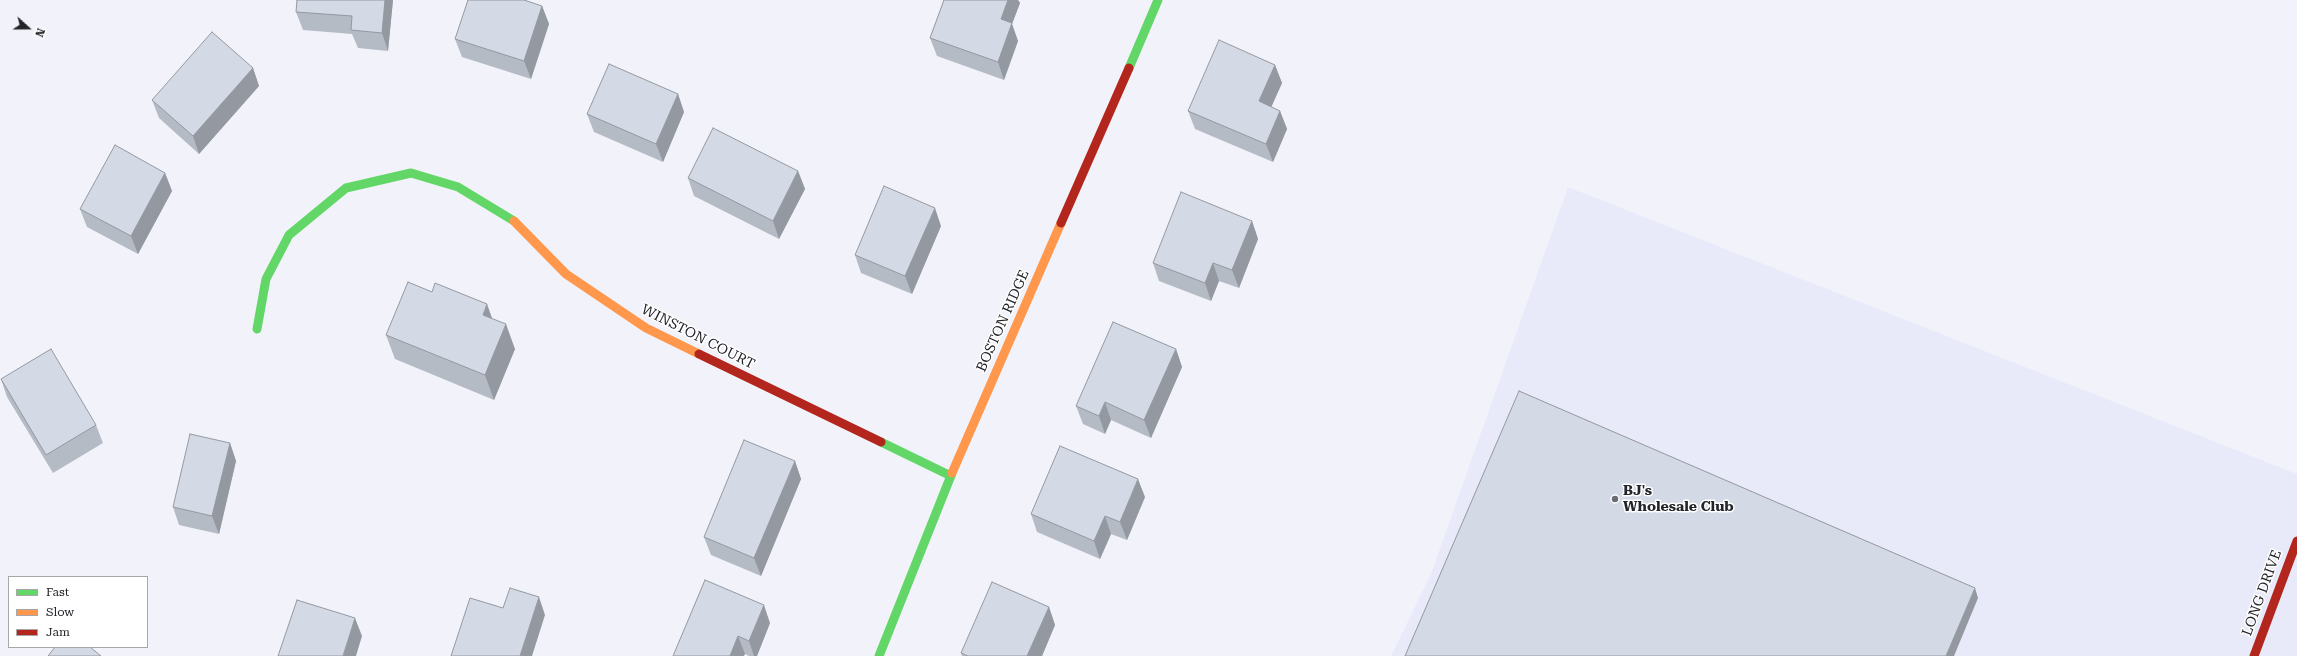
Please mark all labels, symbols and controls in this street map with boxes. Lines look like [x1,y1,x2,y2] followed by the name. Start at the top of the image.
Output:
[8,8,48,48] north arrow
[32,26,47,39] text: N
[973,268,1033,374] street label: BOSTON RIDGE
[638,301,758,373] street label: WINSTON COURT
[1623,483,1734,516] place label: BJ's Wholesale Club
[1610,494,1620,504] marker: BJ's Wholesale Club
[2239,548,2285,638] street label: LONG DRIVE
[8,576,148,648] legend
[46,585,69,599] text: Fast
[46,605,74,619] text: Slow
[46,625,70,639] text: Jam

